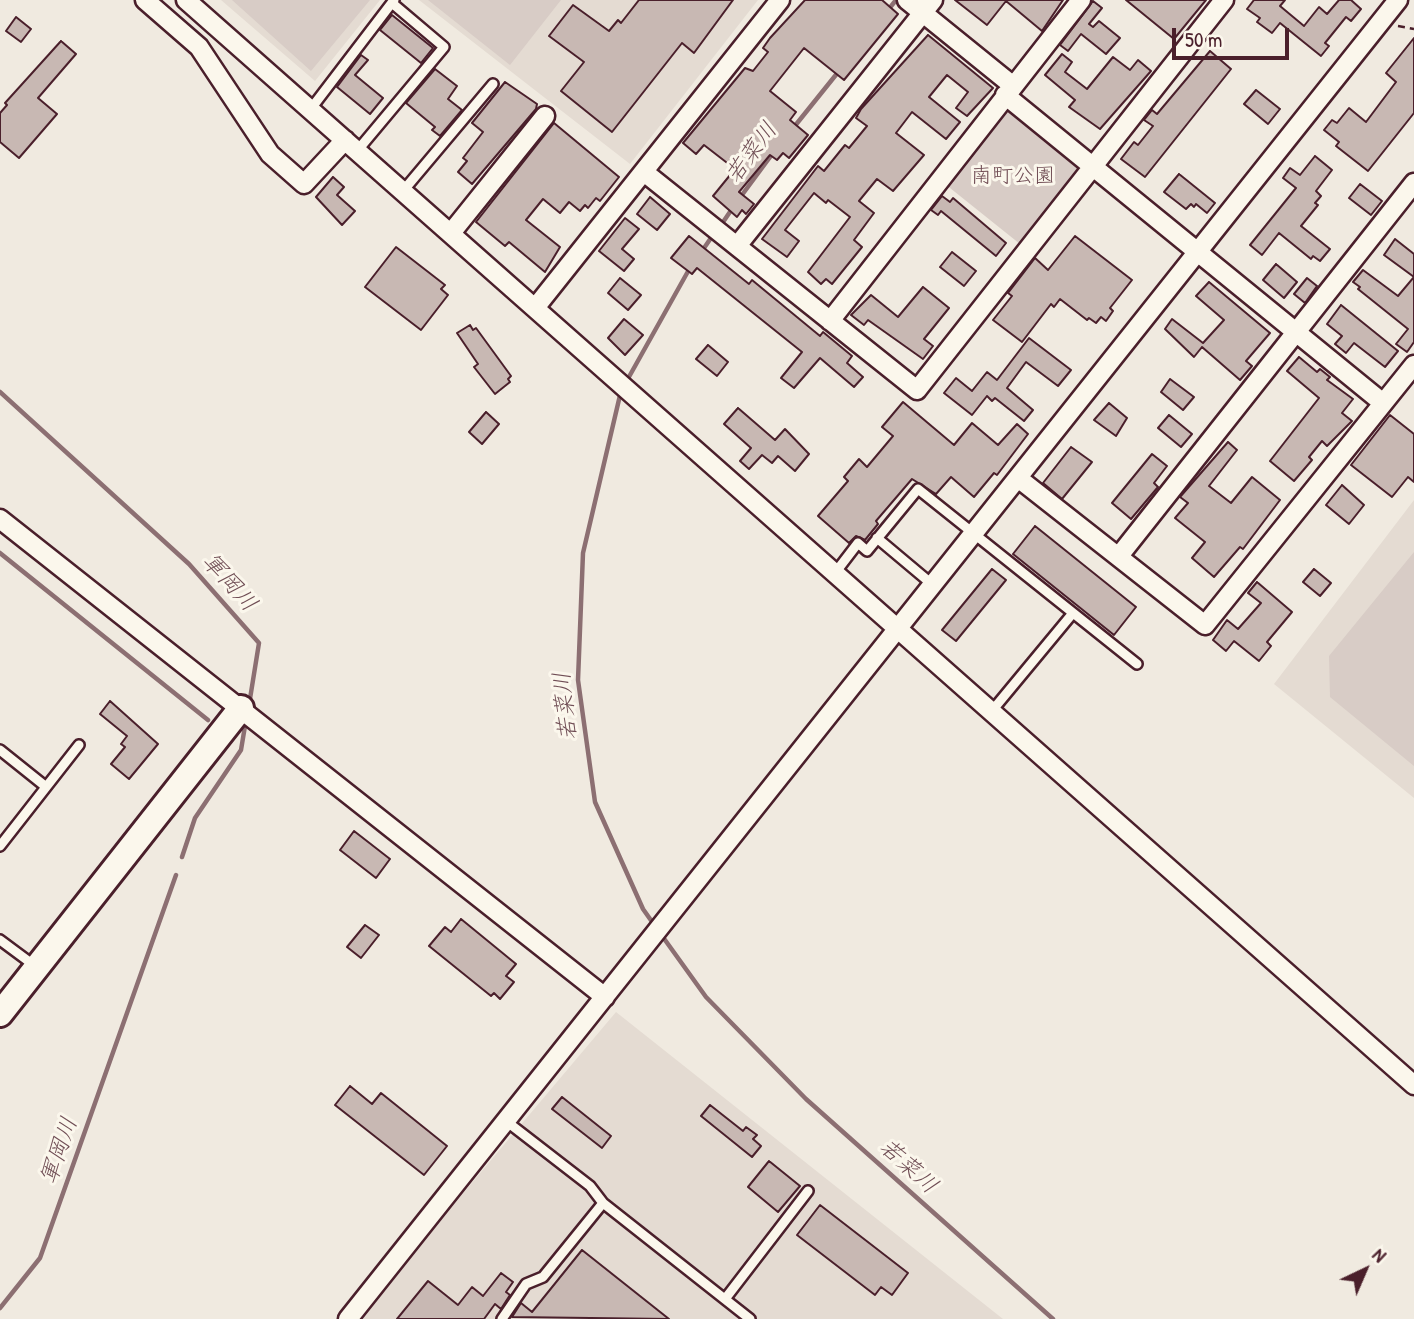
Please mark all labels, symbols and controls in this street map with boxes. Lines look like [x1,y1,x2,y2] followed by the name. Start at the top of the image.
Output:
[1176,14,1293,58] scale bar
[1185,25,1222,54] text: 50 m
[720,117,784,189] water label: 若菜川
[971,163,1055,189] park label: 南町公園
[196,548,262,618] water label: 軍岡川
[549,670,583,742] water label: 若菜川
[36,1114,84,1188] water label: 軍岡川
[873,1134,943,1200] water label: 若菜川
[1330,1235,1400,1305] north arrow
[1367,1242,1392,1268] text: N

